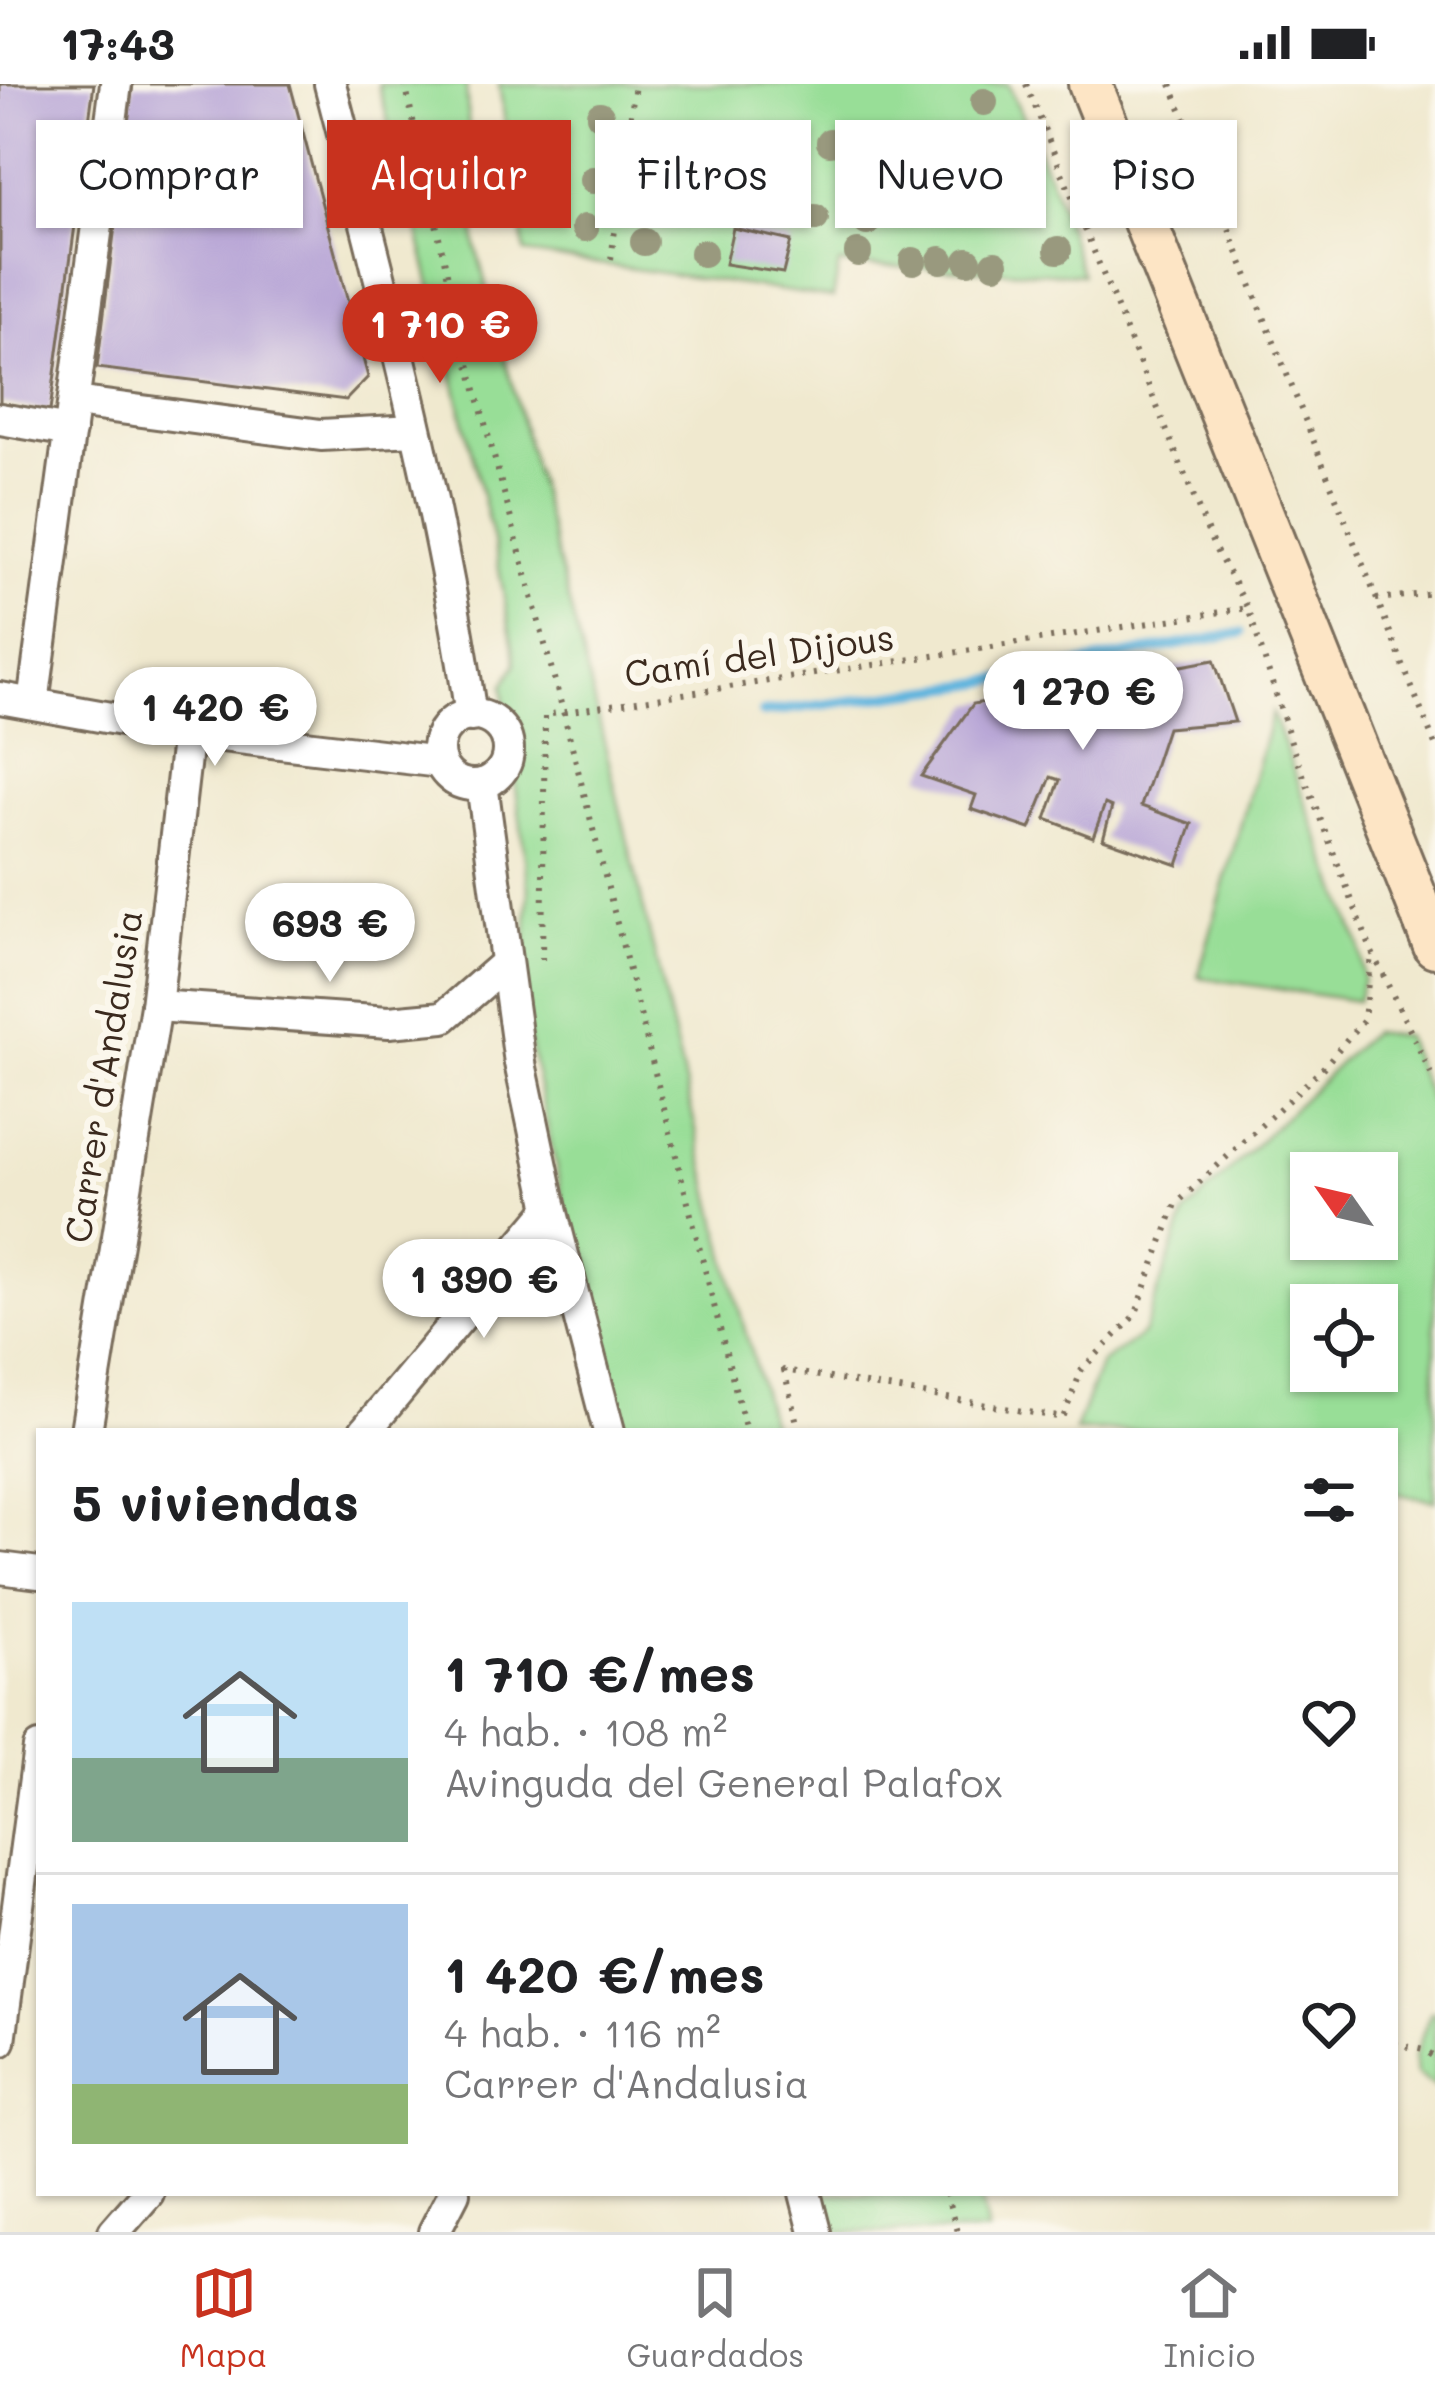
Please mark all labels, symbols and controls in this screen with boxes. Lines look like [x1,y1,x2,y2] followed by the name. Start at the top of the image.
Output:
[60,13,175,71] text: 17:43
[36,120,303,228] chip: Comprar
[327,120,571,228] chip: Alquilar
[595,120,811,228] chip: Filtros
[835,120,1046,228] chip: Nuevo
[1070,120,1237,228] chip: Piso
[329,284,551,386] pin: 1 710 €
[369,297,511,348] text: 1 710 €
[621,612,897,696] street label: Camí del Dijous
[972,651,1194,753] pin: 1 270 €
[1010,664,1156,715] text: 1 270 €
[104,667,326,769] pin: 1 420 €
[141,680,289,731] text: 1 420 €
[246,883,414,985] pin: 693 €
[272,896,388,947] text: 693 €
[52,906,152,1246] street label: Carrer d'Andalusia
[1290,1152,1398,1260] north arrow
[1290,1152,1398,1392] map controls
[373,1239,595,1341] pin: 1 390 €
[410,1252,558,1303] text: 1 390 €
[1290,1284,1398,1392] button: locate
[72,1467,359,1534] text: 5 viviendas
[1296,1467,1362,1533] icon: filters
[444,1638,755,1705] text: 1 710 €/mes
[168,1650,312,1794] icon: home
[1296,1689,1362,1755] icon: heart
[444,1705,727,1756] text: 4 hab. · 108 m²
[444,1756,1003,1807] text: Avinguda del General Palafox
[444,1939,765,2006] text: 1 420 €/mes
[168,1952,312,2096] icon: home
[1296,1991,1362,2057] icon: heart
[444,2006,721,2057] text: 4 hab. · 116 m²
[444,2057,809,2108] text: Carrer d'Andalusia
[180,2260,267,2375] tab: Mapa
[627,2260,804,2375] tab: Guardados
[1163,2260,1255,2375] tab: Inicio

